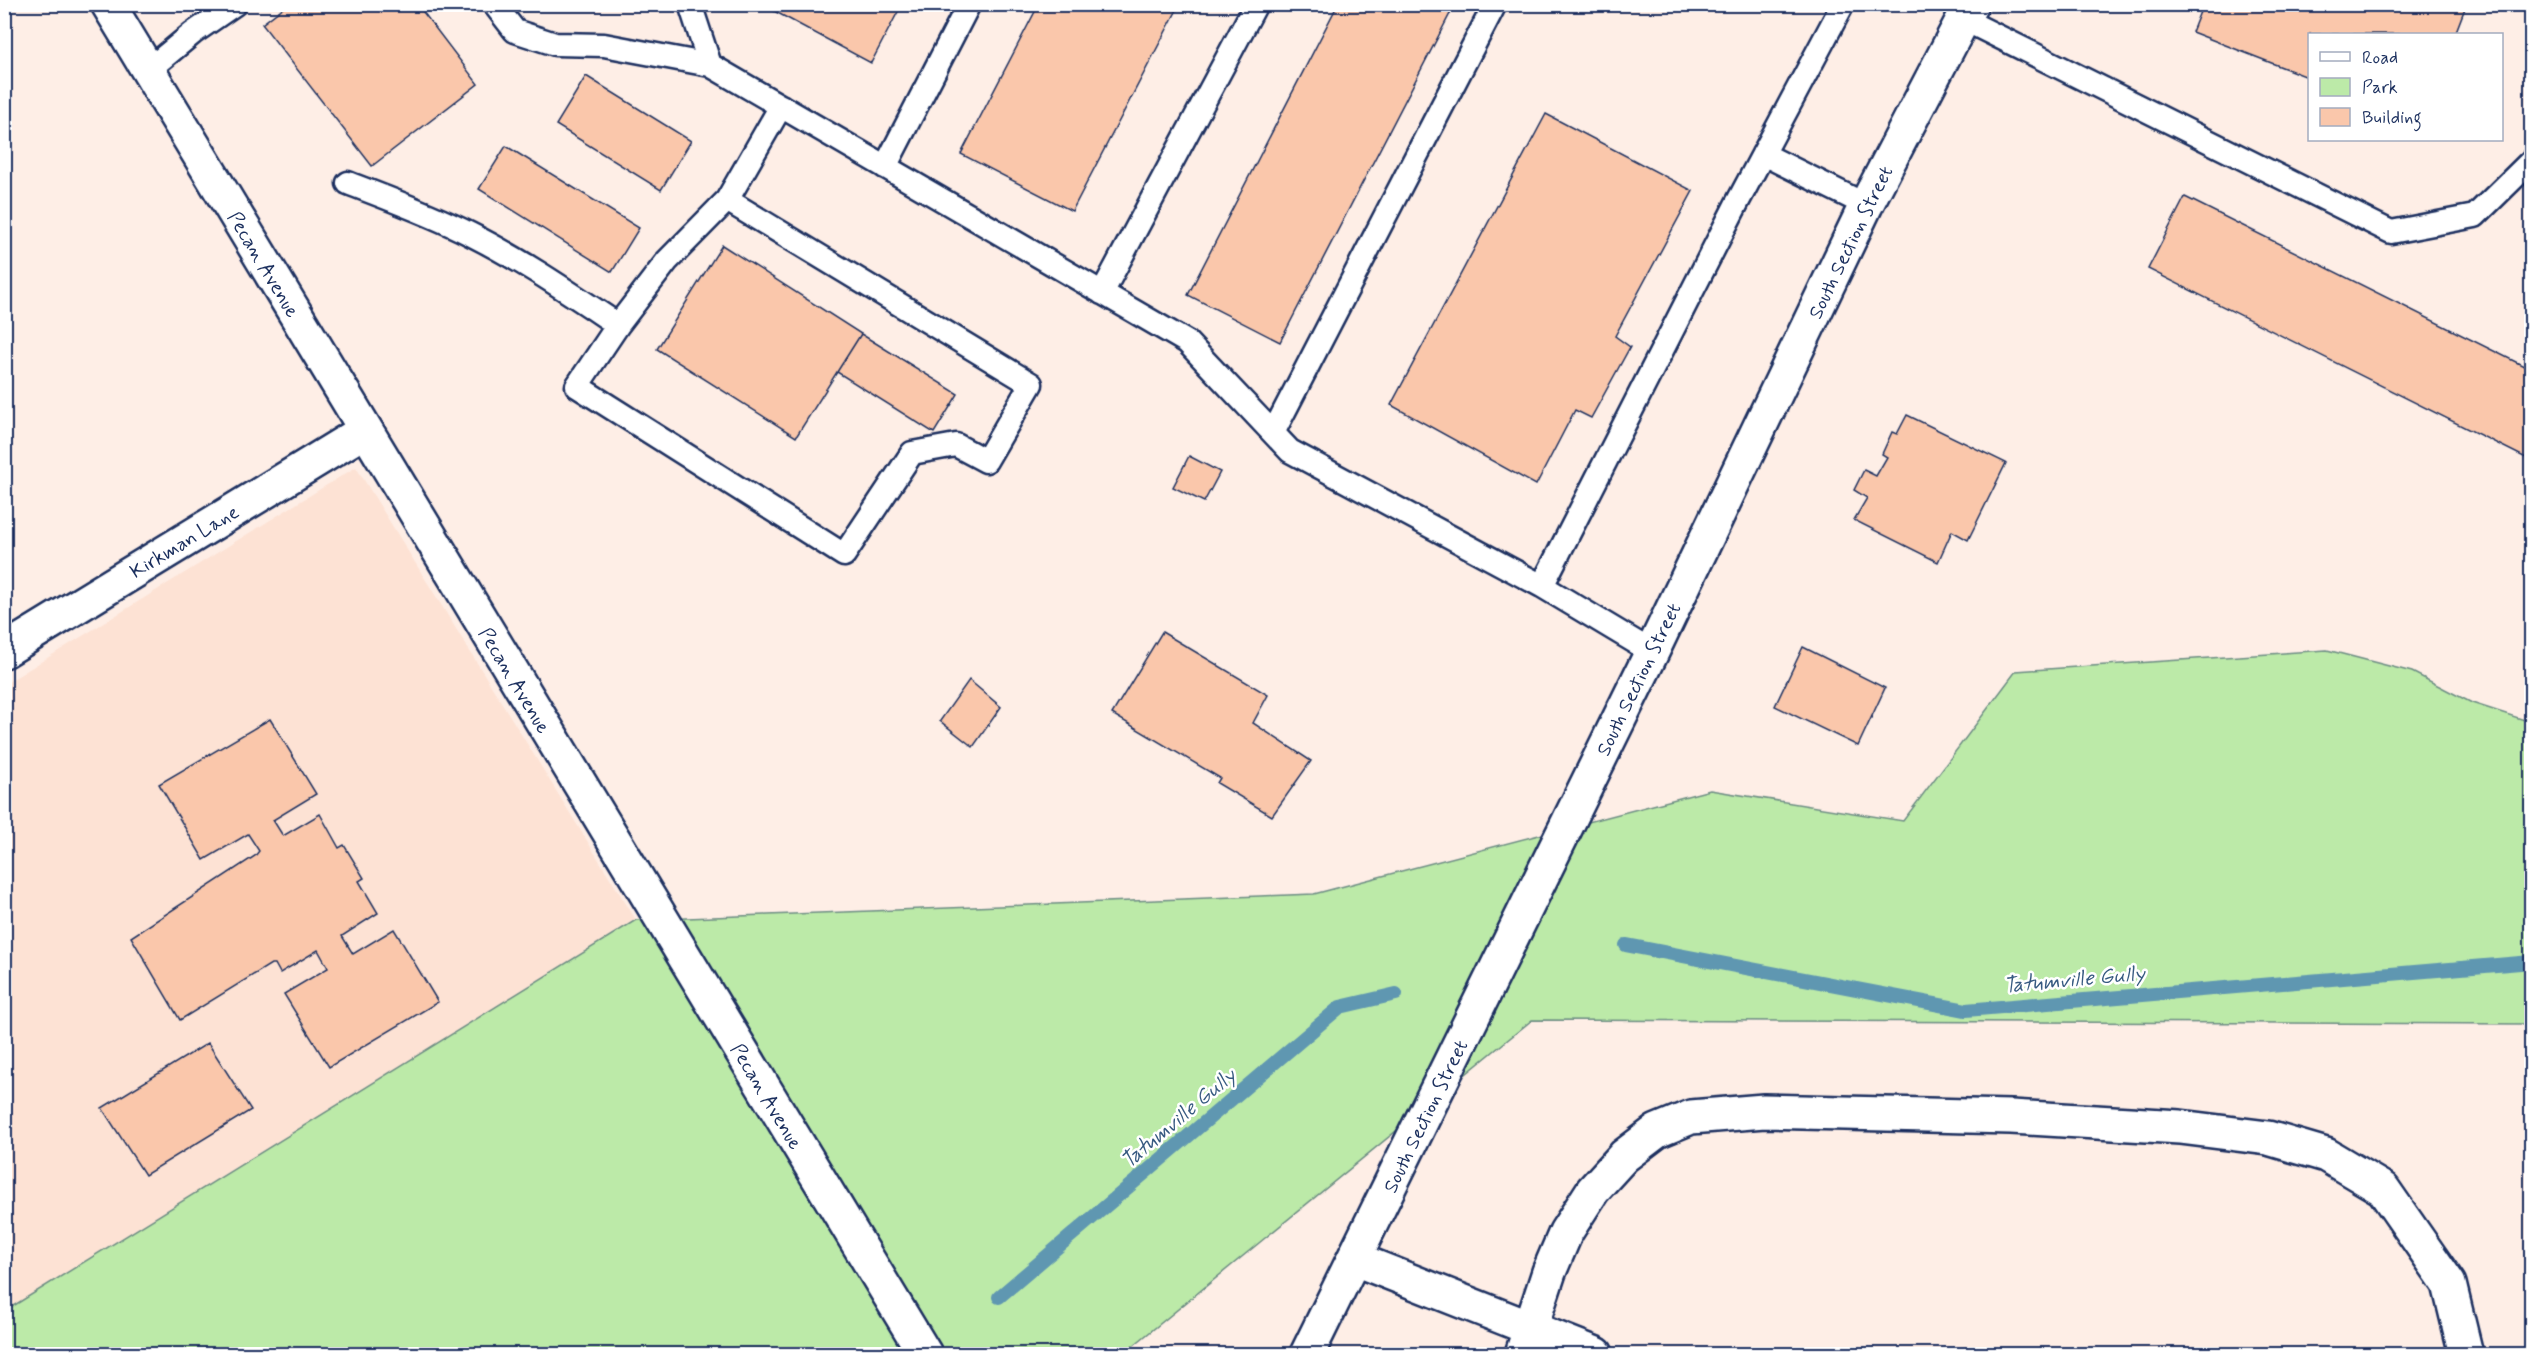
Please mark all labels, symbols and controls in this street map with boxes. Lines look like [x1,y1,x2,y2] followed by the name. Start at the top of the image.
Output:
[2308,33,2503,141] legend
[2362,46,2398,70] text: Road
[2362,76,2398,100] text: Park
[2362,106,2422,132] text: Building
[1803,162,1900,324] street label: South Section Street
[220,207,305,323] street label: Pecan Avenue
[125,499,244,585] street label: Kirkman Lane
[1591,599,1688,761] street label: South Section Street
[471,623,556,739] street label: Pecan Avenue
[2002,960,2147,1000] water label: Tatumville Gully
[1378,1036,1475,1198] street label: South Section Street
[723,1039,808,1155] street label: Pecan Avenue
[1115,1062,1243,1175] water label: Tatumville Gully

